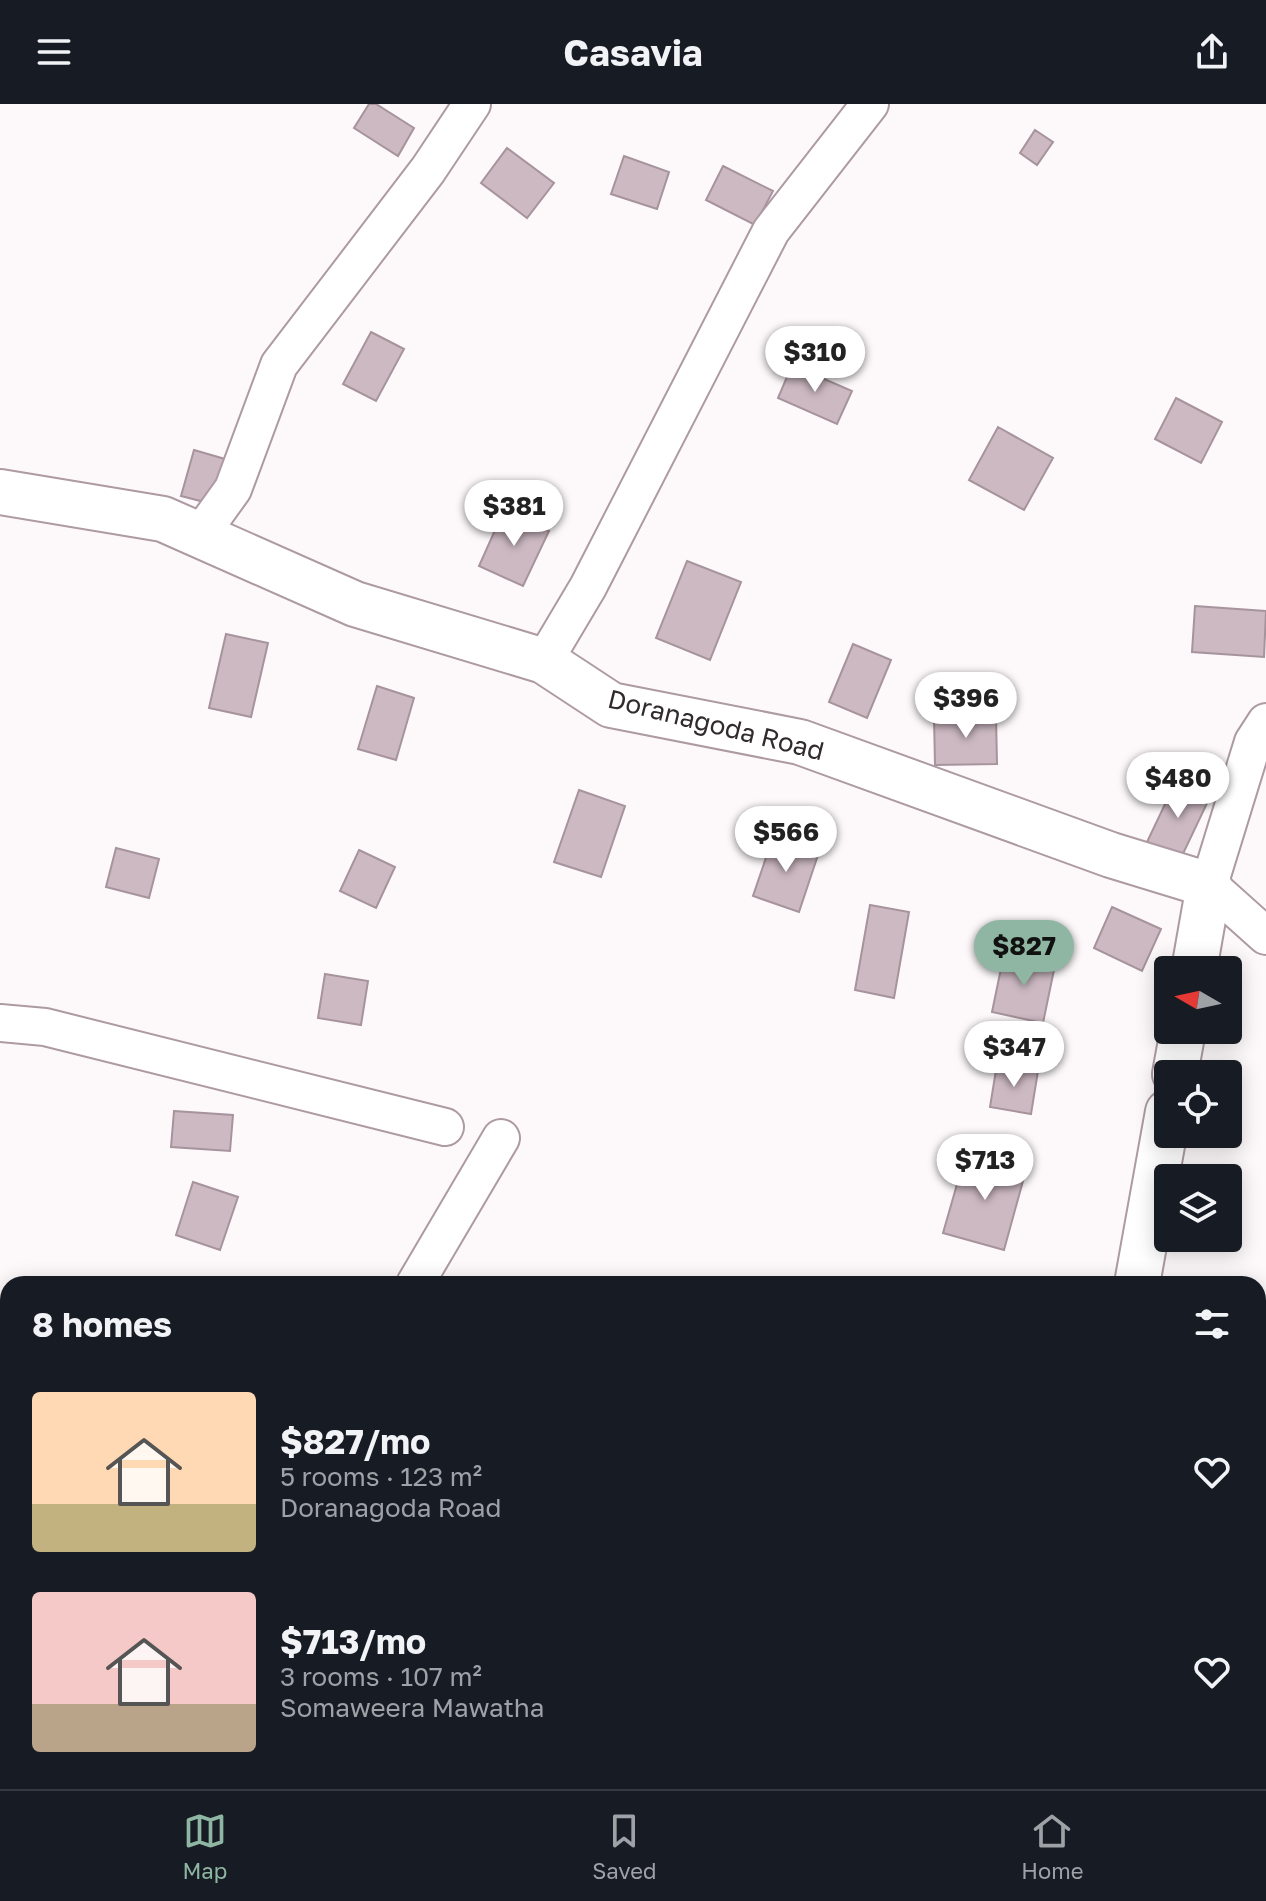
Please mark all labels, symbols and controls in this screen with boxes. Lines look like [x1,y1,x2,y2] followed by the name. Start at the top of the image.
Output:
[32,30,76,74] icon: menu
[1190,30,1234,74] icon: share
[563,31,703,74] text: Casavia
[768,326,862,394] pin: $310
[783,336,847,367] text: $310
[467,480,561,548] pin: $381
[482,490,546,521] text: $381
[919,672,1013,740] pin: $396
[933,682,999,713] text: $396
[605,683,827,766] street label: Doranagoda Road
[1131,752,1225,820] pin: $480
[1144,762,1212,793] text: $480
[739,806,833,874] pin: $566
[753,816,819,847] text: $566
[977,920,1071,988] pin: $827
[992,930,1056,961] text: $827
[1154,956,1242,1044] north arrow
[1154,956,1242,1252] map controls
[967,1021,1061,1089] pin: $347
[982,1031,1046,1062] text: $347
[1154,1060,1242,1148] button: locate
[938,1134,1032,1202] pin: $713
[955,1144,1015,1175] text: $713
[1154,1164,1242,1252] button: layers
[1190,1302,1234,1346] icon: filters
[32,1304,172,1344] text: 8 homes
[280,1421,430,1461] text: $827/mo
[96,1424,192,1520] icon: home
[1190,1450,1234,1494] icon: heart
[280,1461,482,1492] text: 5 rooms · 123 m²
[280,1492,502,1523] text: Doranagoda Road
[280,1621,426,1661] text: $713/mo
[96,1624,192,1720] icon: home
[1190,1650,1234,1694] icon: heart
[280,1661,482,1692] text: 3 rooms · 107 m²
[280,1692,545,1723] text: Somaweera Mawatha
[182,1809,227,1884] tab: Map
[592,1809,656,1884] tab: Saved
[1021,1809,1084,1884] tab: Home

